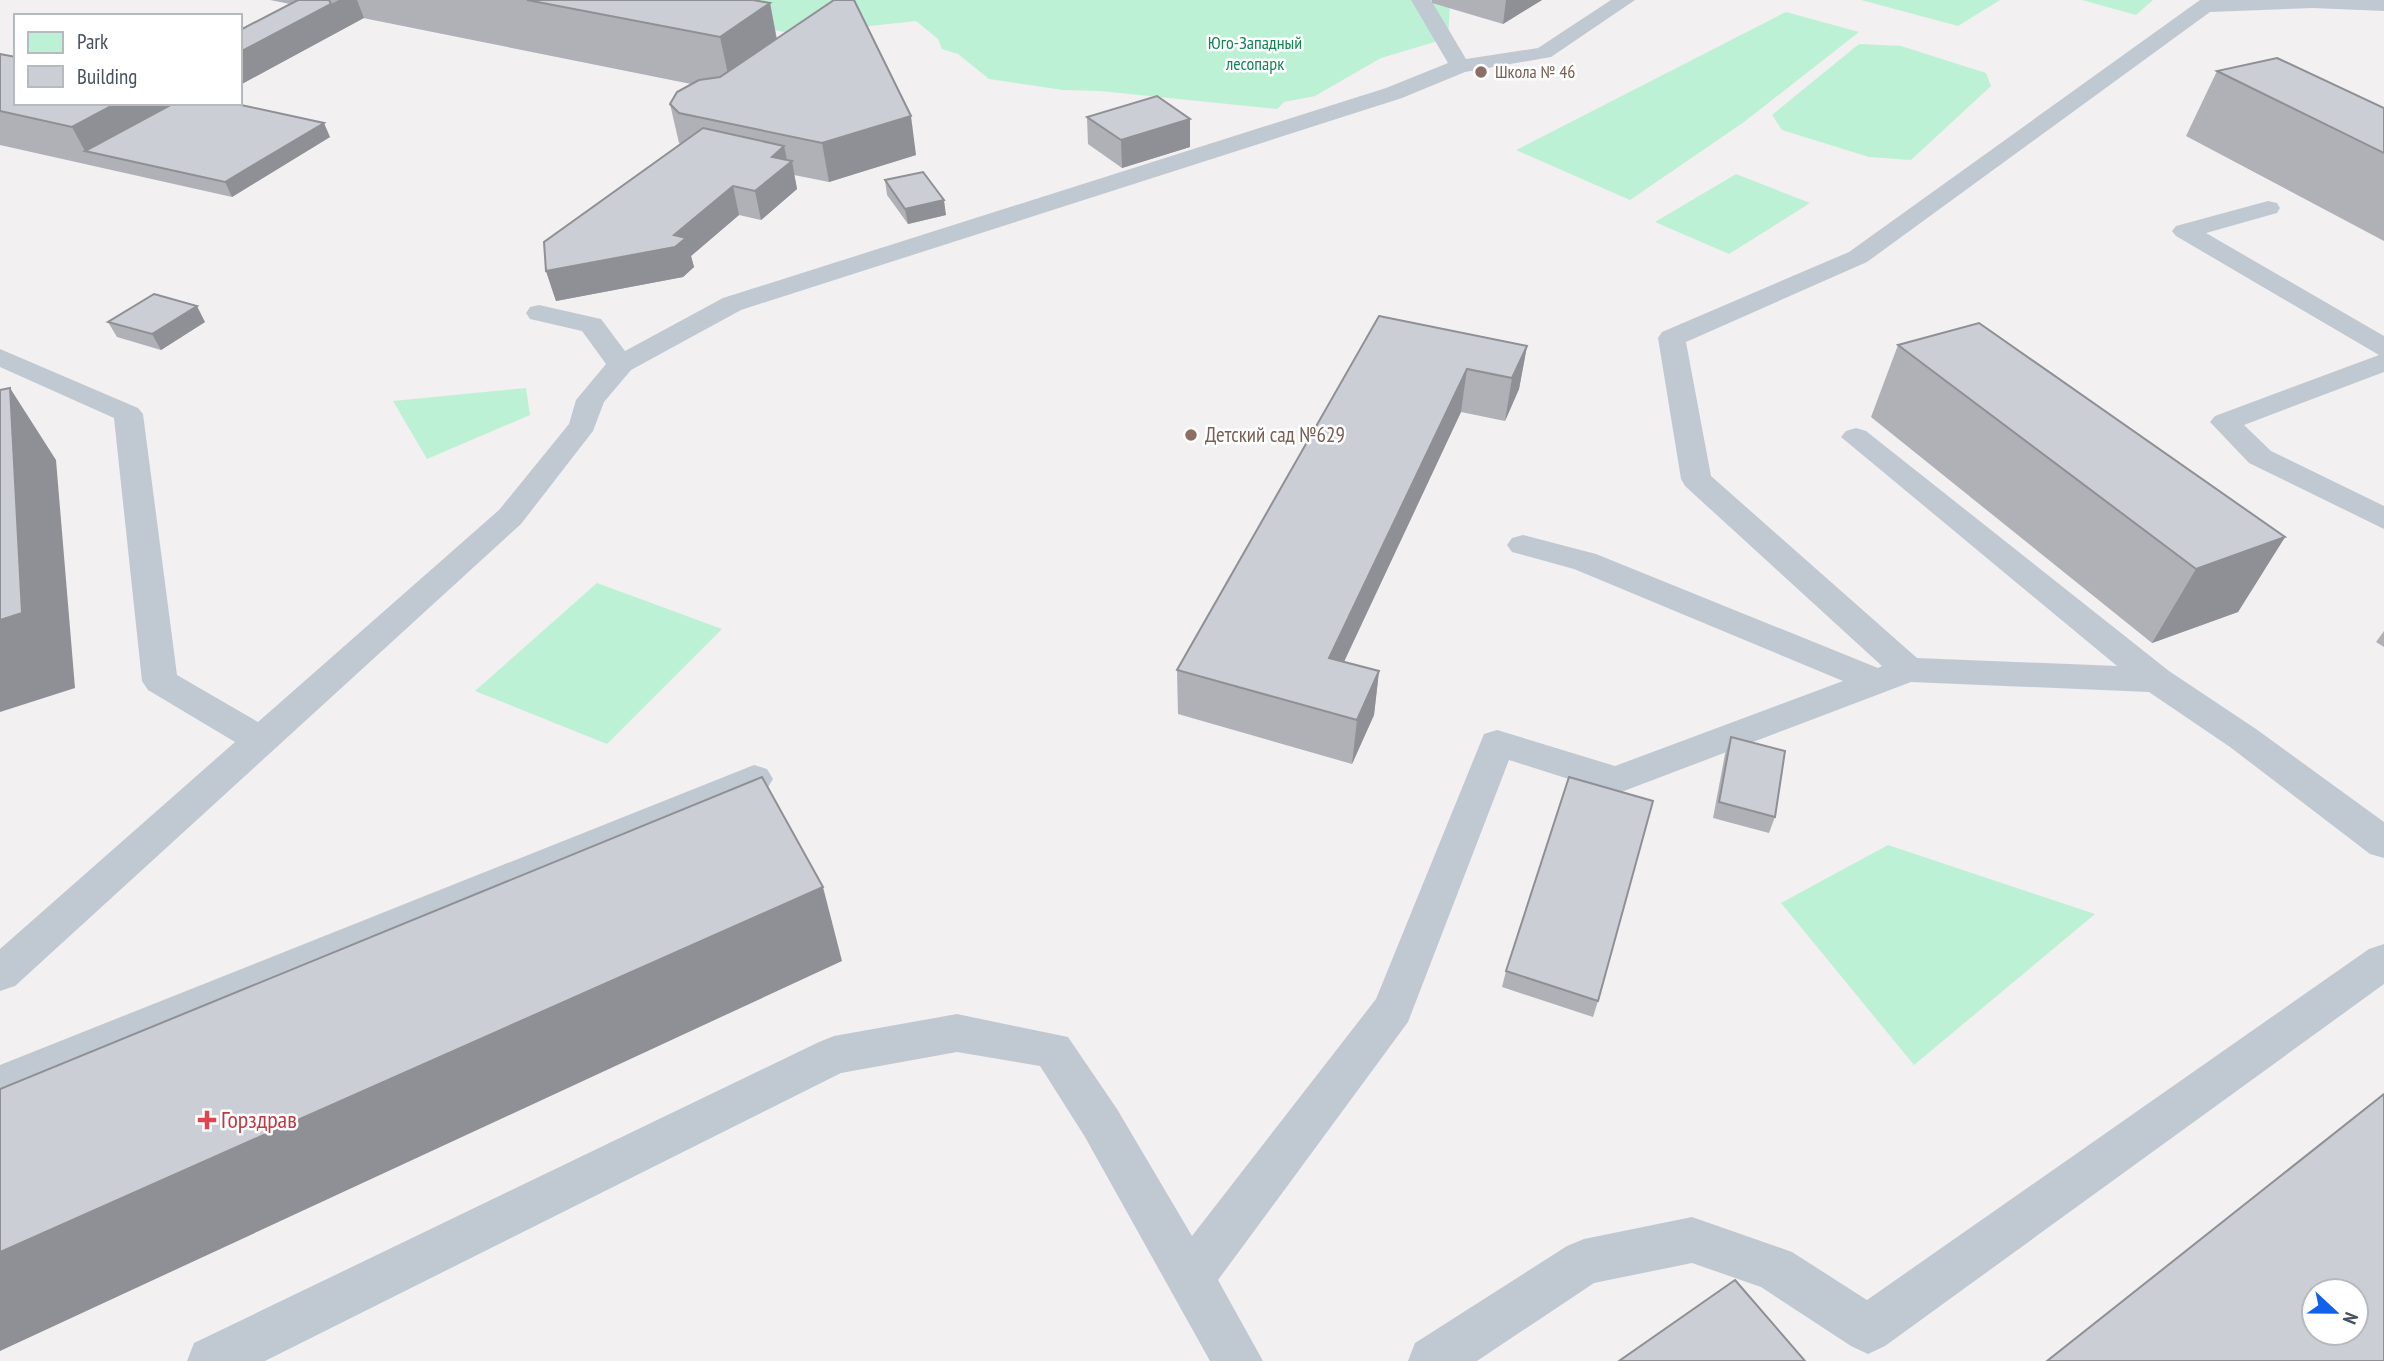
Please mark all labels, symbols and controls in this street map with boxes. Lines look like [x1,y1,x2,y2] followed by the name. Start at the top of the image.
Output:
[14,14,242,105] legend
[77,28,108,55] text: Park
[1208,31,1302,75] park label: Юго-Западный лесопарк
[1495,60,1575,83] place label: Школа № 46
[77,63,137,90] text: Building
[1473,64,1489,80] marker: Школа № 46
[1205,421,1345,448] place label: Детский сад №629
[1183,427,1199,443] marker: Детский сад №629
[221,1104,297,1135] place label: Горздрав
[199,1112,215,1128] marker: Горздрав
[2300,1277,2370,1347] north arrow
[2338,1309,2364,1328] text: N

